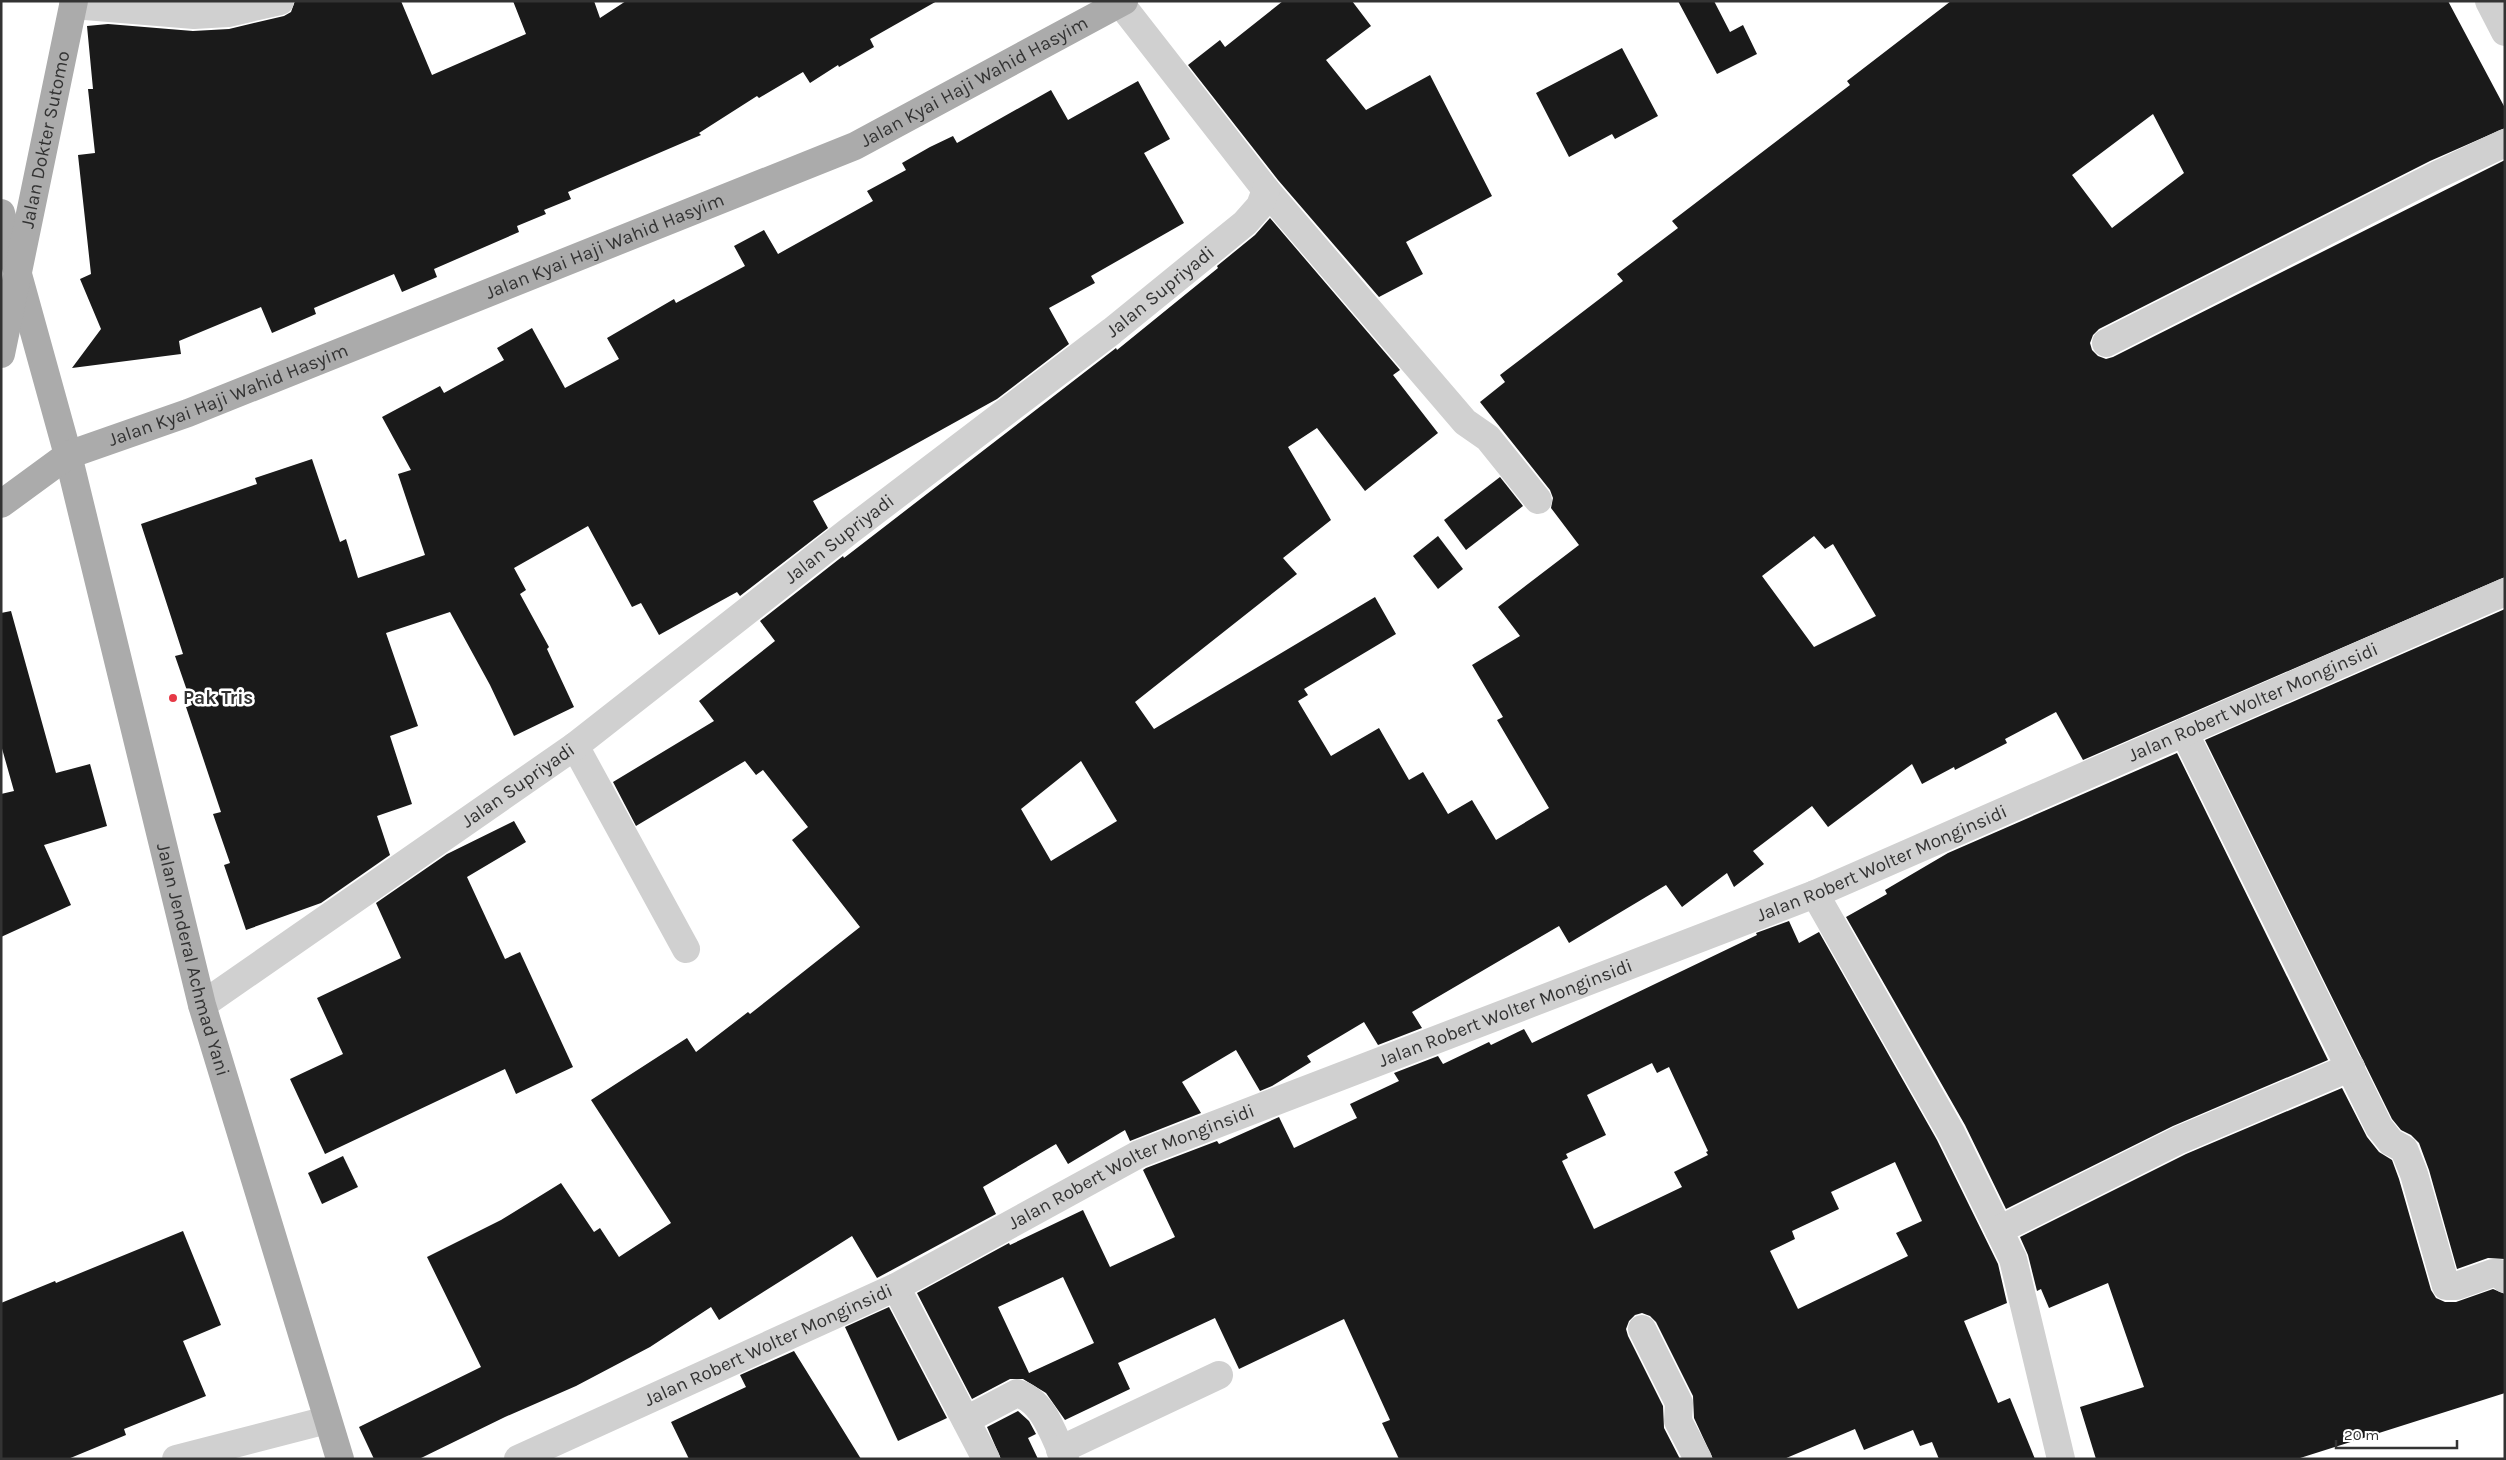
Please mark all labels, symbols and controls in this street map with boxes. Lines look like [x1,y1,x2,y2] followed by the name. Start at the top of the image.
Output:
[857,12,1092,152] street label: Jalan Kyai Haji Wahid Hasyim
[16,49,74,230] street label: Jalan Dokter Sutomo
[482,189,727,304] street label: Jalan Kyai Haji Wahid Hasyim
[1102,241,1219,342] street label: Jalan Supriyadi
[105,339,351,451] street label: Jalan Kyai Haji Wahid Hasyim
[780,490,899,588] street label: Jalan Supriyadi
[2125,638,2382,766] street label: Jalan Robert Wolter Monginsidi
[183,687,253,709] place label: Pak Tris
[167,692,179,704] marker: Pak Tris
[457,738,579,832] street label: Jalan Supriyadi
[1753,800,2011,926] street label: Jalan Robert Wolter Monginsidi
[152,841,234,1079] street label: Jalan Jenderal Achmad Yani
[1375,954,1636,1072] street label: Jalan Robert Wolter Monginsidi
[1004,1100,1258,1234] street label: Jalan Robert Wolter Monginsidi
[641,1279,896,1411] street label: Jalan Robert Wolter Monginsidi
[2336,1418,2457,1450] scale bar
[2344,1426,2379,1444] text: 20 m

